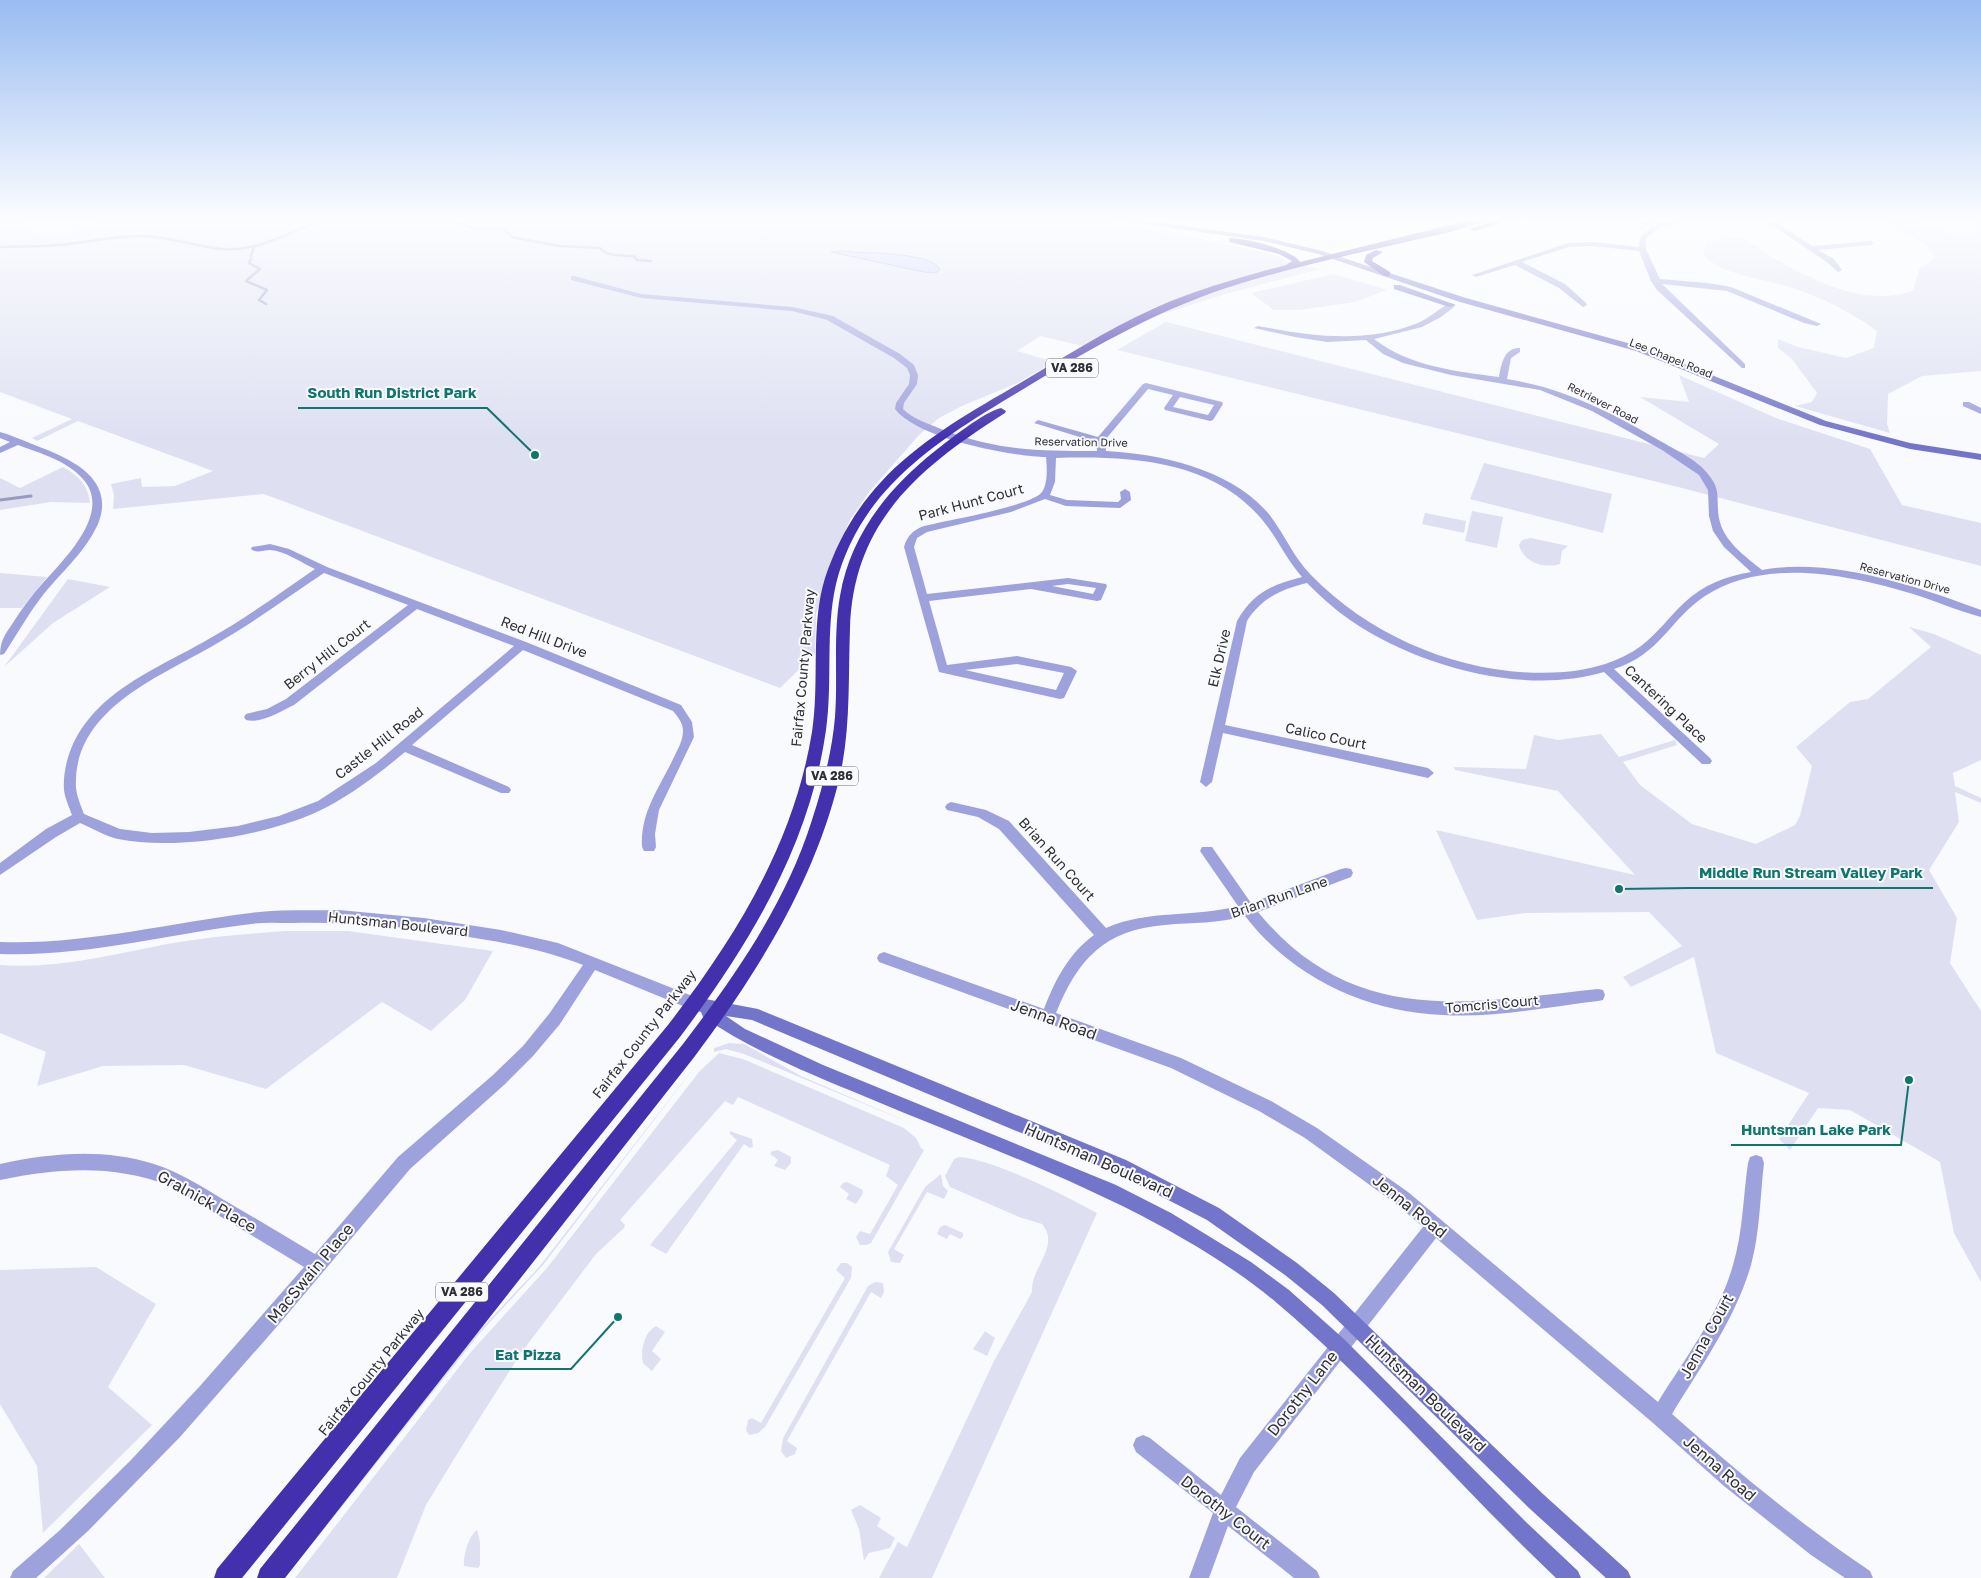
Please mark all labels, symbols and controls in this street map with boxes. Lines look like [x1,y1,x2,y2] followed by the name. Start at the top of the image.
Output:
[1628,335,1715,380] street label: Lee Chapel Road
[1046,358,1098,378] road number: VA 286
[298,378,487,408] callout: South Run District Park
[1566,379,1641,426] street label: Retriever Road
[307,383,477,401] text: South Run District Park
[1034,434,1128,449] street label: Reservation Drive
[916,479,1025,524] street label: Park Hunt Court
[1858,559,1952,596] street label: Reservation Drive
[787,588,818,748] street label: Fairfax County Parkway
[499,612,590,661] street label: Red Hill Drive
[280,615,373,693] street label: Berry Hill Court
[1204,627,1233,689] street label: Elk Drive
[1621,661,1711,746] street label: Cantering Place
[331,703,426,782] street label: Castle Hill Road
[1284,719,1368,752] street label: Calico Court
[806,766,858,786] road number: VA 286
[1016,814,1099,904] street label: Brian Run Court
[1689,858,1933,888] callout: Middle Run Stream Valley Park
[1699,863,1923,881] text: Middle Run Stream Valley Park
[1228,872,1329,921] street label: Brian Run Lane
[327,908,469,939] street label: Huntsman Boulevard
[588,966,699,1101] street label: Fairfax County Parkway
[1445,991,1539,1016] street label: Tomcris Court
[1008,994,1100,1044] street label: Jenna Road
[1731,1115,1901,1145] callout: Huntsman Lake Park
[1021,1118,1177,1202] street label: Huntsman Boulevard
[1741,1120,1891,1138] text: Huntsman Lake Park
[154,1166,260,1236] street label: Gralnick Place
[1369,1170,1451,1242] street label: Jenna Road
[262,1219,358,1327] street label: MacSwain Place
[436,1282,488,1301] road number: VA 286
[1674,1290,1738,1382] street label: Jenna Court
[314,1305,427,1439] street label: Fairfax County Parkway
[1361,1330,1491,1456] street label: Huntsman Boulevard
[485,1339,571,1369] callout: Eat Pizza
[495,1345,561,1363] text: Eat Pizza
[1262,1346,1342,1440] street label: Dorothy Lane
[1679,1431,1761,1505] street label: Jenna Road
[1177,1471,1275,1553] street label: Dorothy Court

